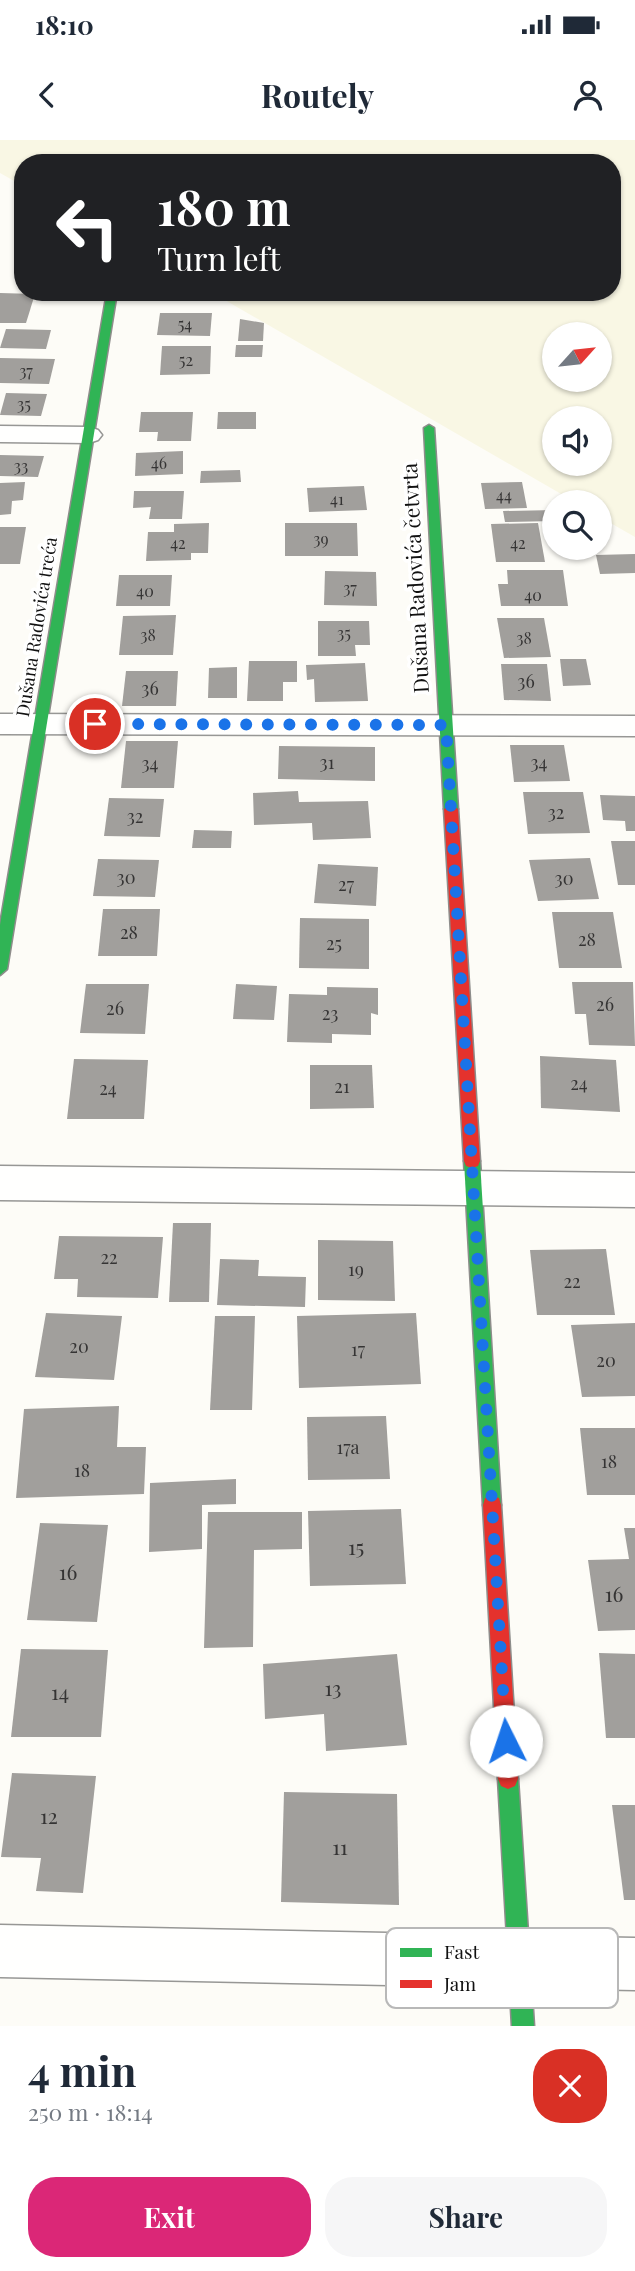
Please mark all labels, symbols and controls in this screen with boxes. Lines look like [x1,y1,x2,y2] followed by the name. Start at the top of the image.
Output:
[35,7,94,42] text: 18:10
[261,73,374,116] text: Routely
[28,76,66,114] icon: back
[569,76,607,114] icon: person
[157,173,291,238] text: 180 m
[42,182,133,273] icon: left
[157,236,281,279] text: Turn left
[178,313,192,334] house number: 54
[542,322,612,392] north arrow
[542,322,612,560] map controls
[179,349,193,370] house number: 52
[19,360,33,381] house number: 37
[17,393,31,414] house number: 35
[542,406,612,476] button: sound
[151,452,167,473] house number: 46
[14,455,28,476] house number: 33
[394,462,434,694] street label: Dušana Radovića četvrta
[496,484,512,505] house number: 44
[330,488,344,509] house number: 41
[542,490,612,560] button: search
[313,528,329,549] house number: 39
[170,532,186,553] house number: 42
[510,532,526,553] house number: 42
[10,535,62,719] street label: Dušana Radovića treća
[343,577,357,598] house number: 37
[136,580,154,601] house number: 40
[524,584,542,605] house number: 40
[337,622,351,643] house number: 35
[140,624,156,645] house number: 38
[516,627,532,648] house number: 38
[517,669,535,693] house number: 36
[141,676,159,700] house number: 36
[65,694,125,754] pin
[76,705,114,743] icon: arrive
[320,750,335,774] house number: 31
[530,750,548,774] house number: 34
[141,751,159,775] house number: 34
[548,800,564,824] house number: 32
[127,804,143,828] house number: 32
[117,865,135,889] house number: 30
[555,866,573,890] house number: 30
[338,872,355,896] house number: 27
[120,920,138,944] house number: 28
[578,927,596,951] house number: 28
[326,931,342,955] house number: 25
[596,992,614,1016] house number: 26
[106,996,124,1020] house number: 26
[322,1001,338,1025] house number: 23
[570,1071,588,1095] house number: 24
[334,1074,350,1098] house number: 21
[99,1076,117,1100] house number: 24
[100,1245,118,1269] house number: 22
[348,1257,364,1281] house number: 19
[563,1269,581,1293] house number: 22
[69,1334,89,1358] house number: 20
[351,1337,366,1361] house number: 17
[596,1348,616,1372] house number: 20
[337,1435,359,1459] house number: 17a
[601,1449,617,1473] house number: 18
[74,1458,90,1482] house number: 18
[348,1532,364,1560] house number: 15
[59,1557,77,1585] house number: 16
[605,1579,623,1607] house number: 16
[325,1673,341,1701] house number: 13
[51,1677,69,1705] house number: 14
[469,1704,543,1778] position arrow
[40,1801,58,1829] house number: 12
[332,1832,348,1860] house number: 11
[386,1928,618,2008] legend
[444,1938,480,1964] text: Fast
[443,1970,476,1996] text: Jam
[28,2042,137,2098] text: 4 min
[533,2049,607,2123] button: close
[28,2096,153,2127] text: 250 m · 18:14
[28,2177,311,2257] button: Exit
[325,2177,607,2257] button: Share

